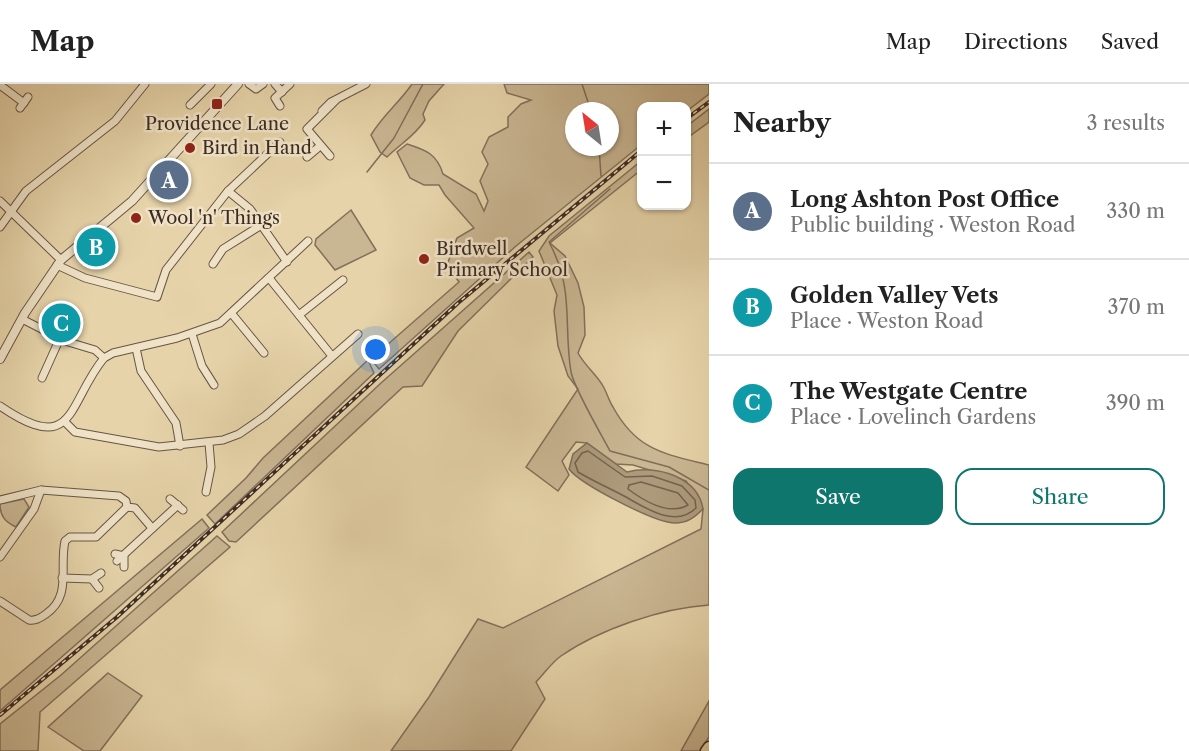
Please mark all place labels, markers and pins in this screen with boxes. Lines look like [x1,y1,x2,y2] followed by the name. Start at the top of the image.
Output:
[210,97,224,111] marker: Providence Lane
[145,113,289,135] place label: Providence Lane
[202,137,312,159] place label: Bird in Hand
[183,141,197,155] marker: Bird in Hand
[150,158,188,202] pin: A
[147,207,280,229] place label: Wool 'n' Things
[129,211,143,225] marker: Wool 'n' Things
[76,224,116,270] pin: B
[436,238,568,281] place label: Birdwell Primary School
[417,252,431,266] marker: Birdwell Primary School
[42,300,80,346] pin: C

